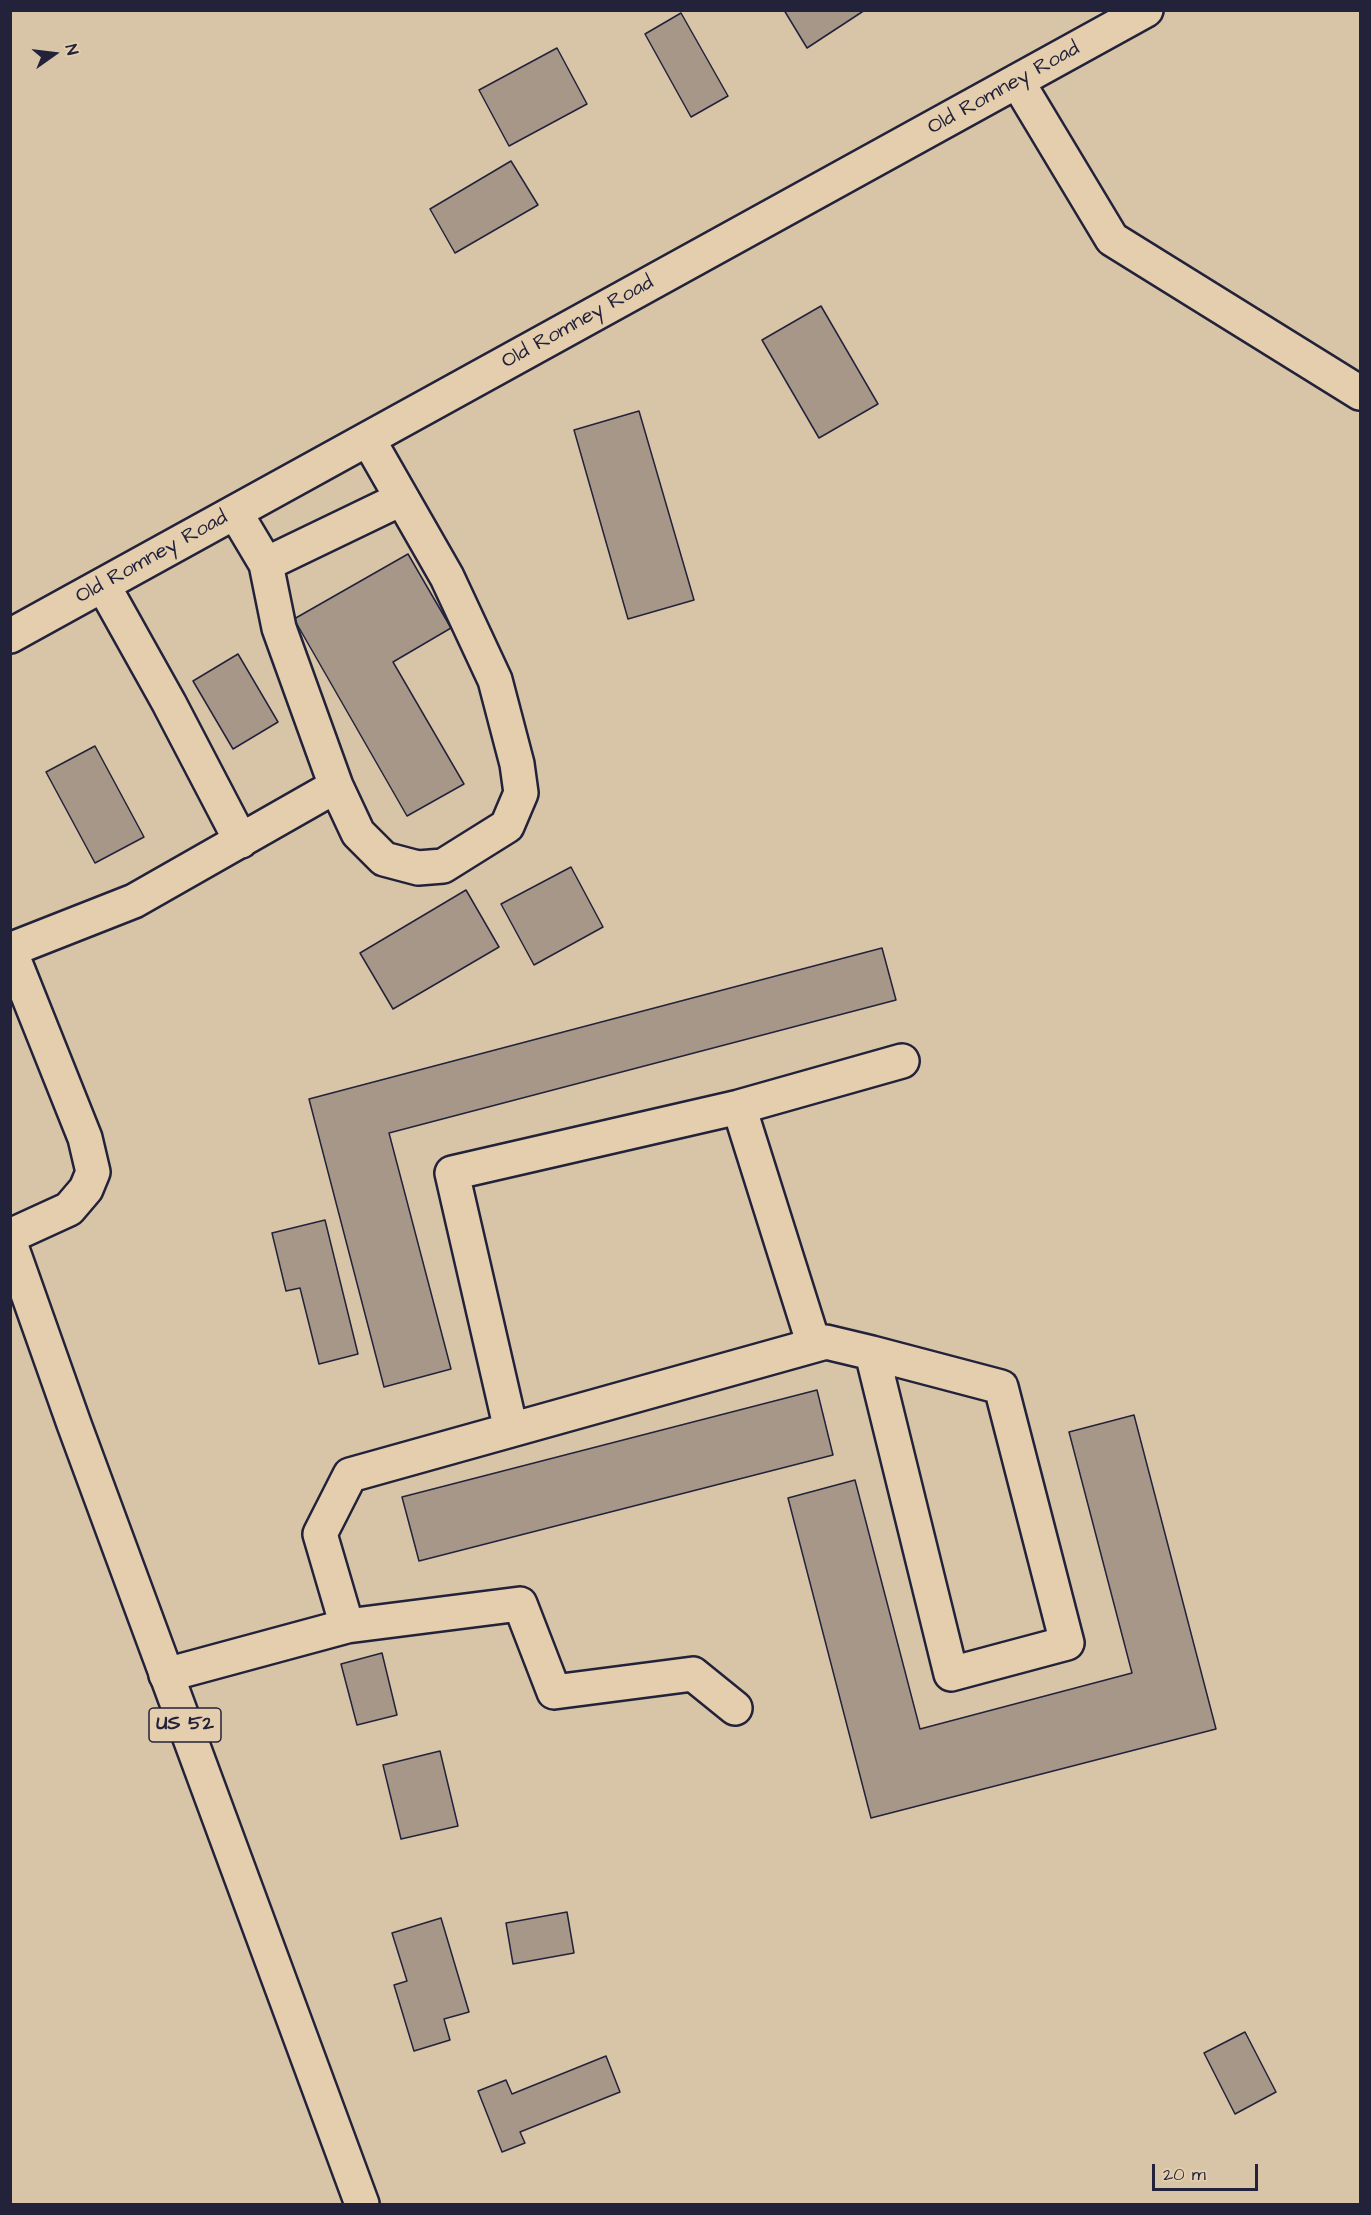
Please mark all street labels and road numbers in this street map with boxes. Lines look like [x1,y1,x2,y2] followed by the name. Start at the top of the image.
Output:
[924,37,1084,141] street label: Old Romney Road
[498,271,658,375] street label: Old Romney Road
[72,506,232,610] street label: Old Romney Road
[149,1708,221,1742] road number: US 52

